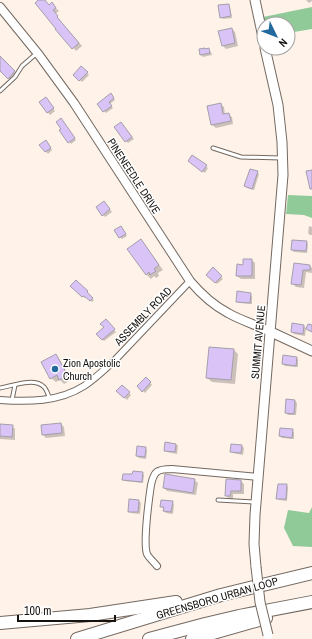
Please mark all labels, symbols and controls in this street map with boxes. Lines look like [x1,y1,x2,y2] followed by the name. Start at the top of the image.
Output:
[256,16,296,56] north arrow
[276,36,291,50] text: N
[104,136,164,216] street label: PINENEEDLE DRIVE
[111,284,175,349] street label: ASSEMBLY ROAD
[248,305,268,379] street label: SUMMIT AVENUE
[63,356,121,383] place label: Zion Apostolic Church
[50,364,60,374] marker: Zion Apostolic Church
[154,574,280,622] street label: GREENSBORO URBAN LOOP
[18,597,115,623] scale bar
[24,603,51,619] text: 100 m

